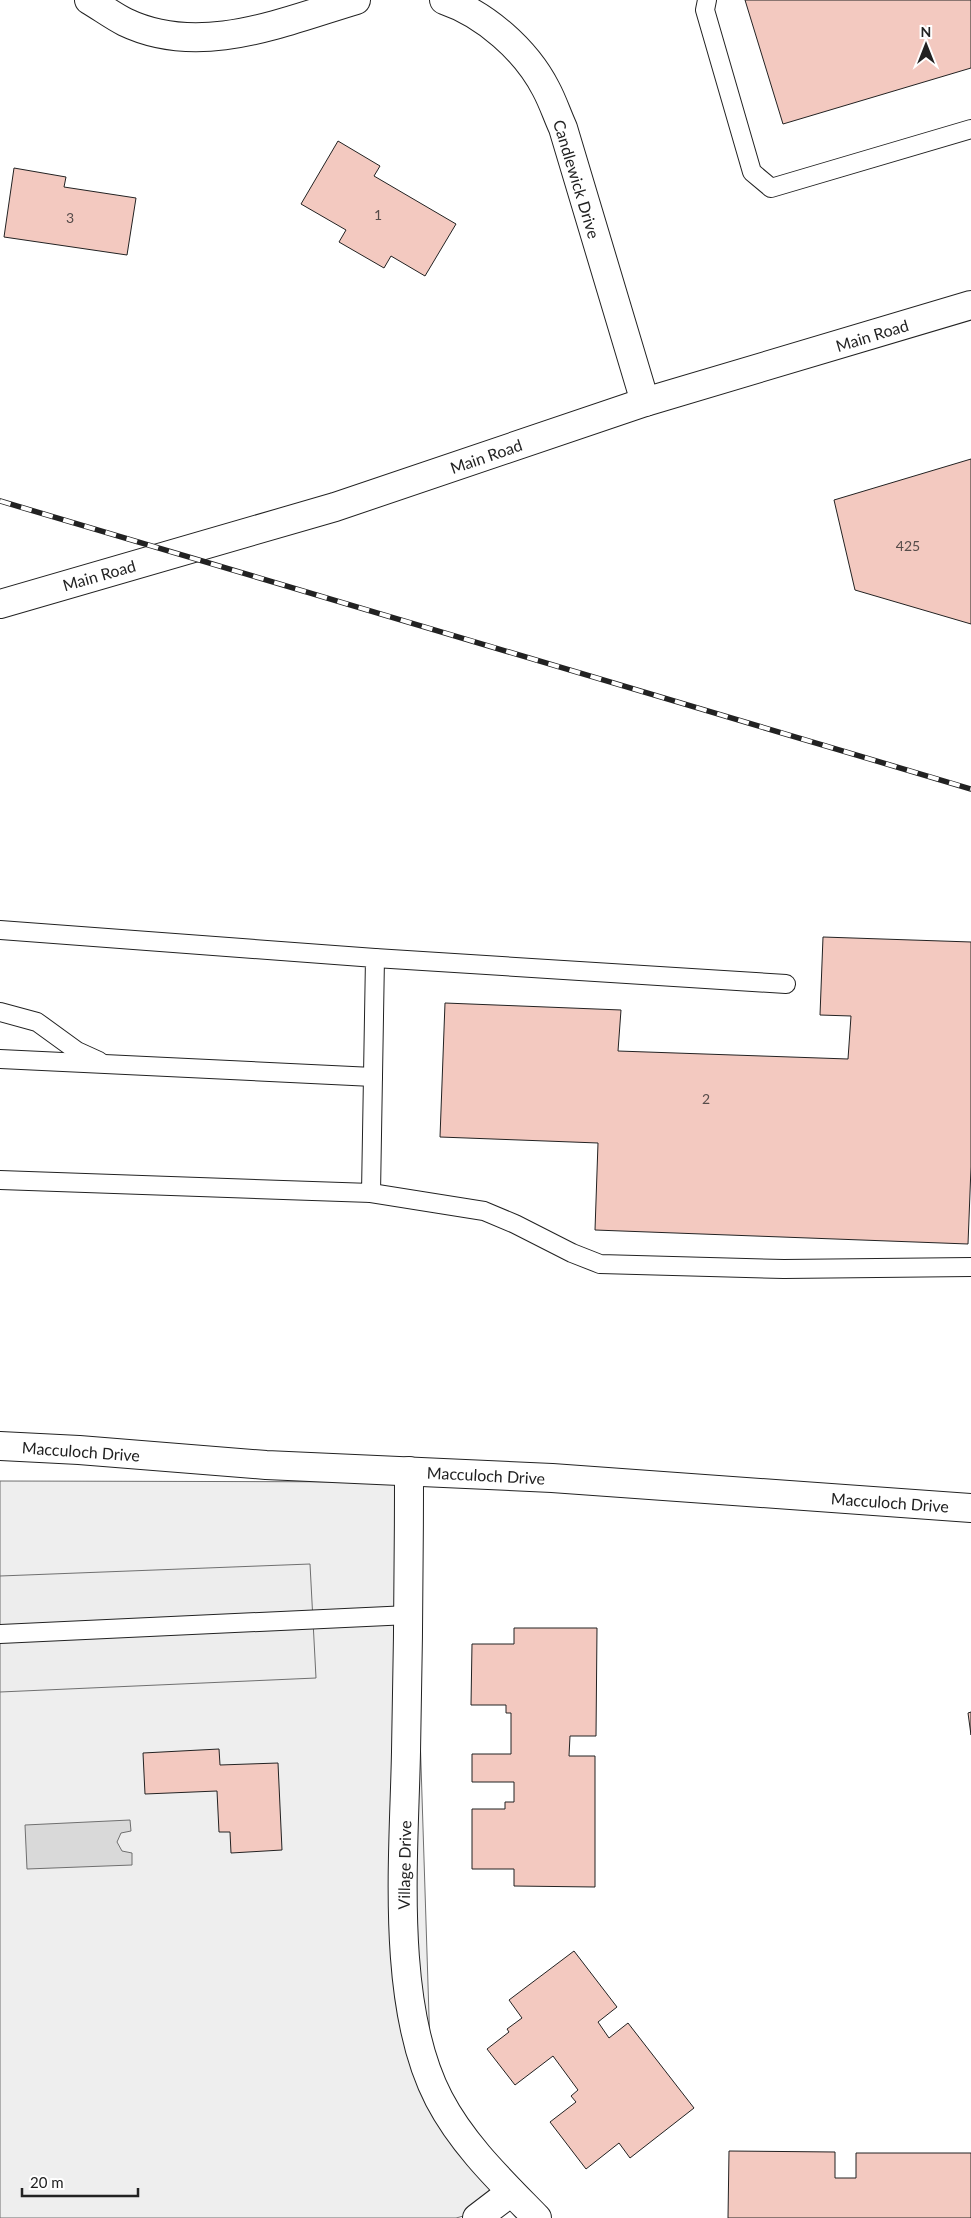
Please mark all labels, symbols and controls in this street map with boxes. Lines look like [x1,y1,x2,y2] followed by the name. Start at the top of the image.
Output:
[901,20,951,70] north arrow
[921,23,931,40] text: N
[550,117,604,241] street label: Candlewick Drive
[374,206,382,223] house number: 1
[66,209,74,226] house number: 3
[833,315,911,355] street label: Main Road
[447,435,525,477] street label: Main Road
[896,537,920,554] house number: 425
[60,556,138,594] street label: Main Road
[702,1090,710,1107] house number: 2
[21,1437,141,1465] street label: Macculoch Drive
[426,1462,546,1488] street label: Macculoch Drive
[830,1488,950,1516] street label: Macculoch Drive
[394,1820,414,1910] street label: Village Drive
[22,2166,139,2198] scale bar
[30,2173,64,2191] text: 20 m

